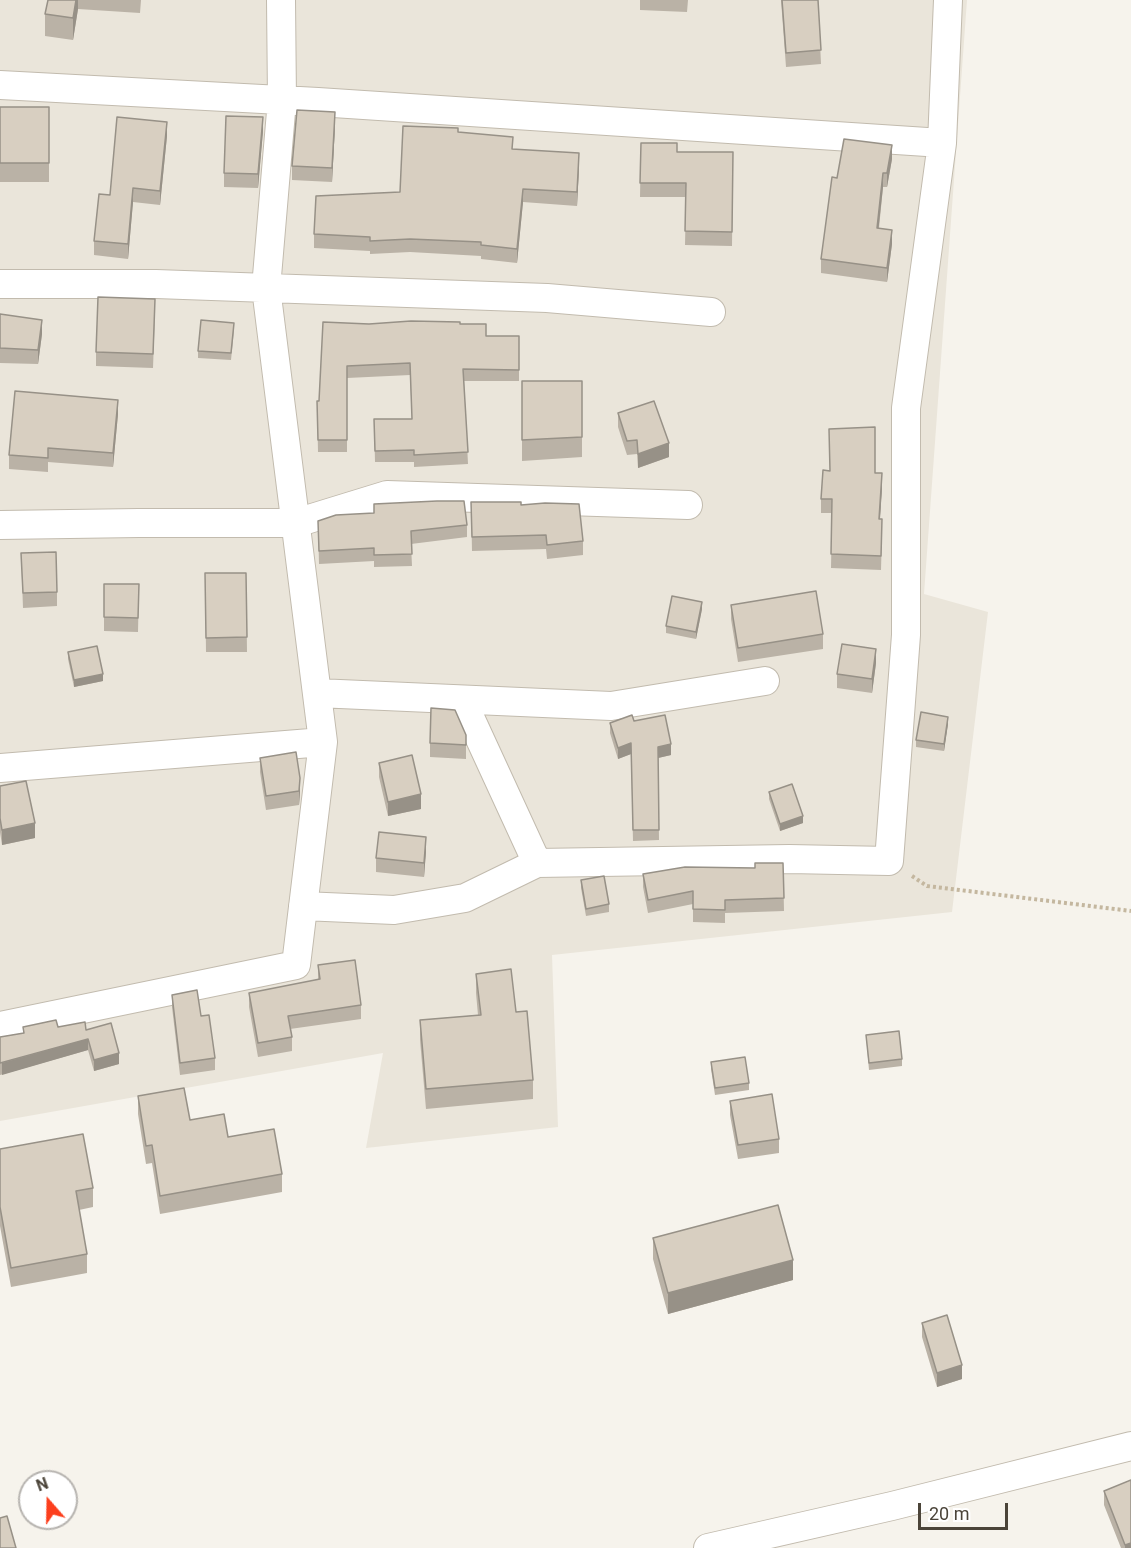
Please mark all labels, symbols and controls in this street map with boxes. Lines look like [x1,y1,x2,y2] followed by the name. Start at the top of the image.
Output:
[18,1470,78,1530] north arrow
[34,1474,51,1495] text: N
[921,1491,1011,1529] scale bar
[929,1503,969,1524] text: 20 m

